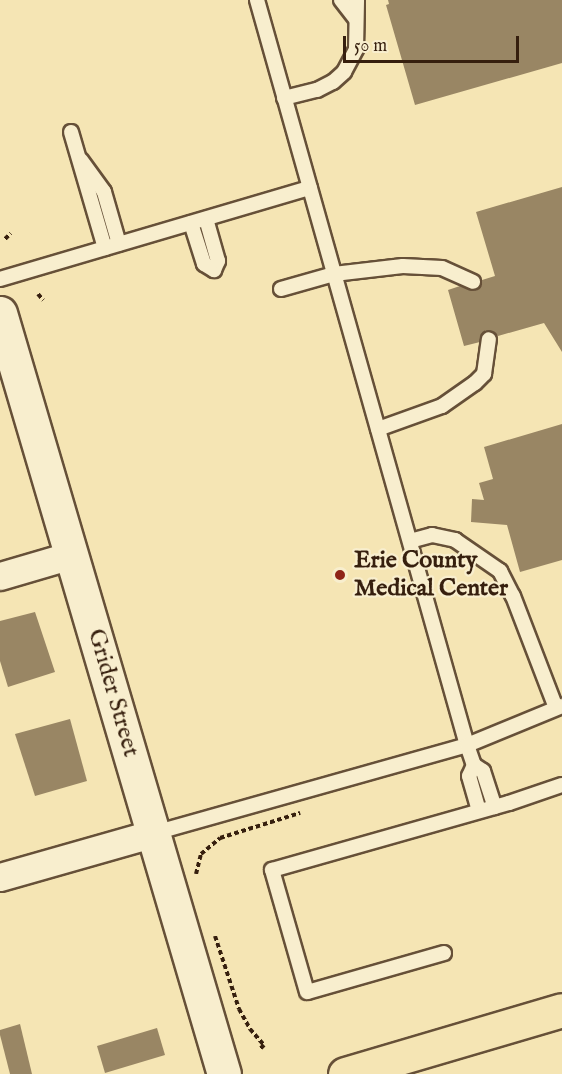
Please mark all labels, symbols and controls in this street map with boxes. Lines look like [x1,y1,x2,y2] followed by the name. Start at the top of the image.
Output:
[346,24,522,62] scale bar
[354,35,387,58] text: 50 m
[354,547,508,603] place label: Erie County Medical Center
[331,566,349,584] marker: Erie County Medical Center
[81,626,145,760] street label: Grider Street

